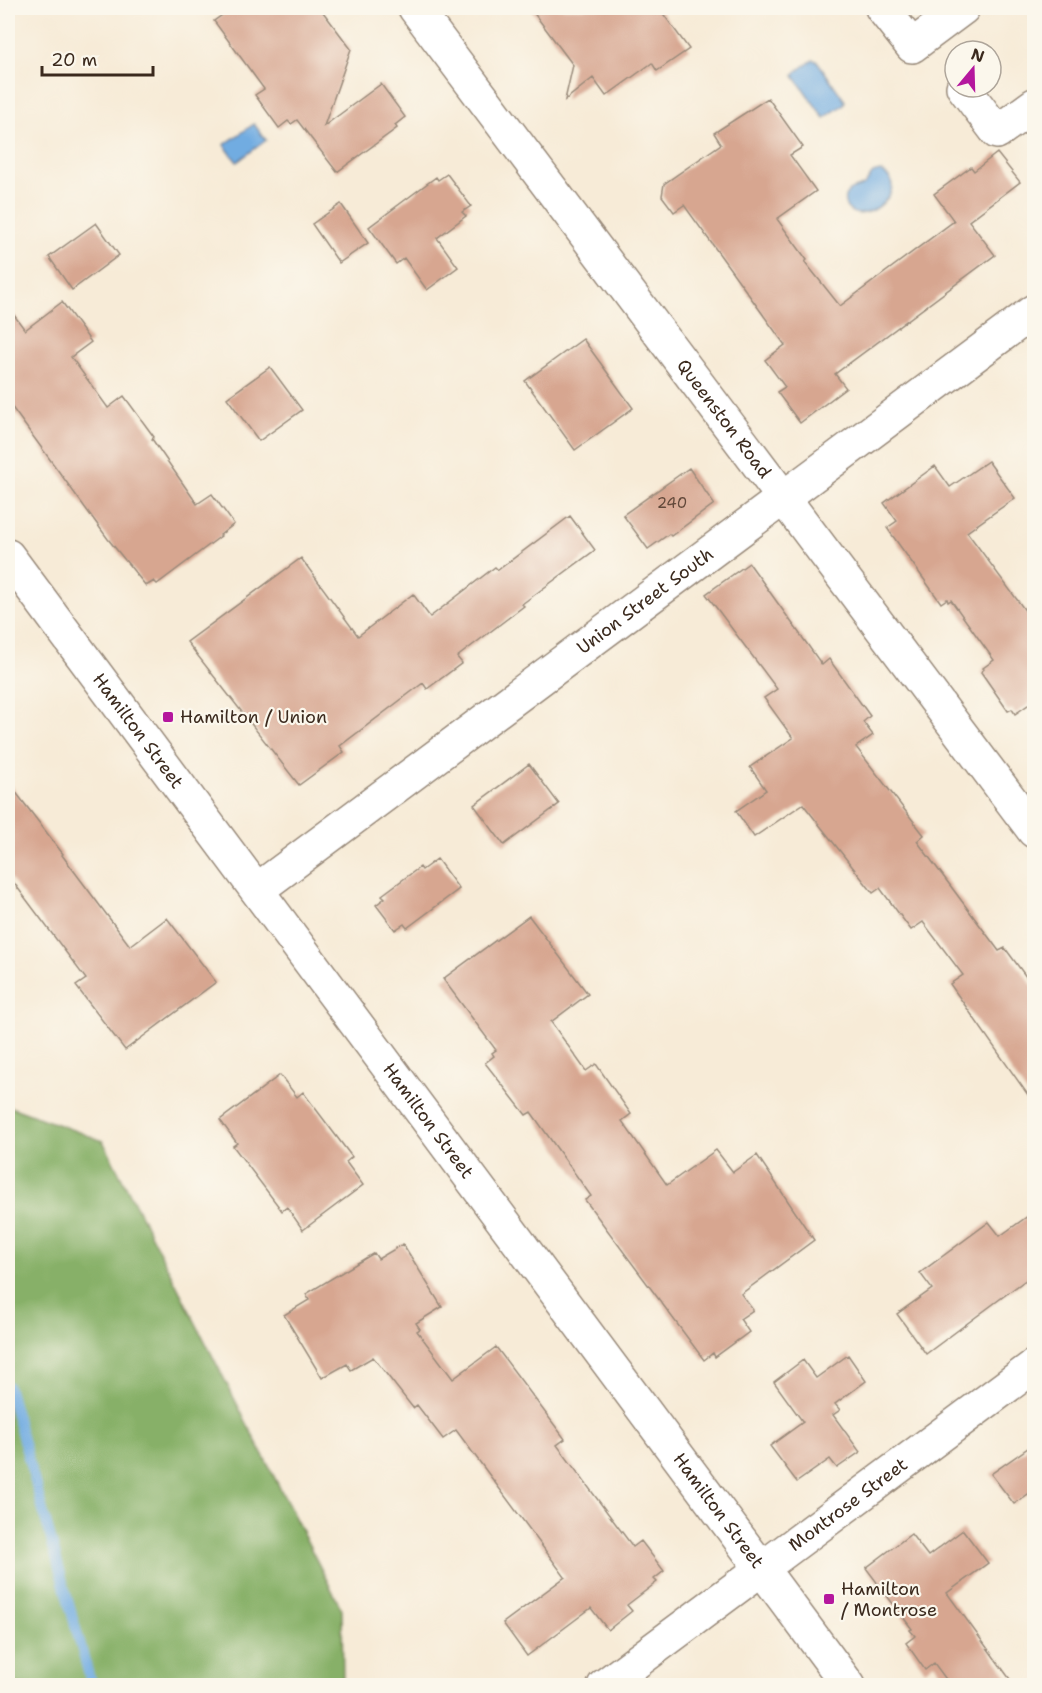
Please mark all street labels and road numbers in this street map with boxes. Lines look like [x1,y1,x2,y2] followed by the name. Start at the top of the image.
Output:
[671,354,777,483] street label: Queenston Road
[572,542,718,660] street label: Union Street South
[87,668,189,794] street label: Hamilton Street
[377,1058,479,1183] street label: Hamilton Street
[668,1448,769,1573] street label: Hamilton Street
[783,1452,912,1557] street label: Montrose Street

